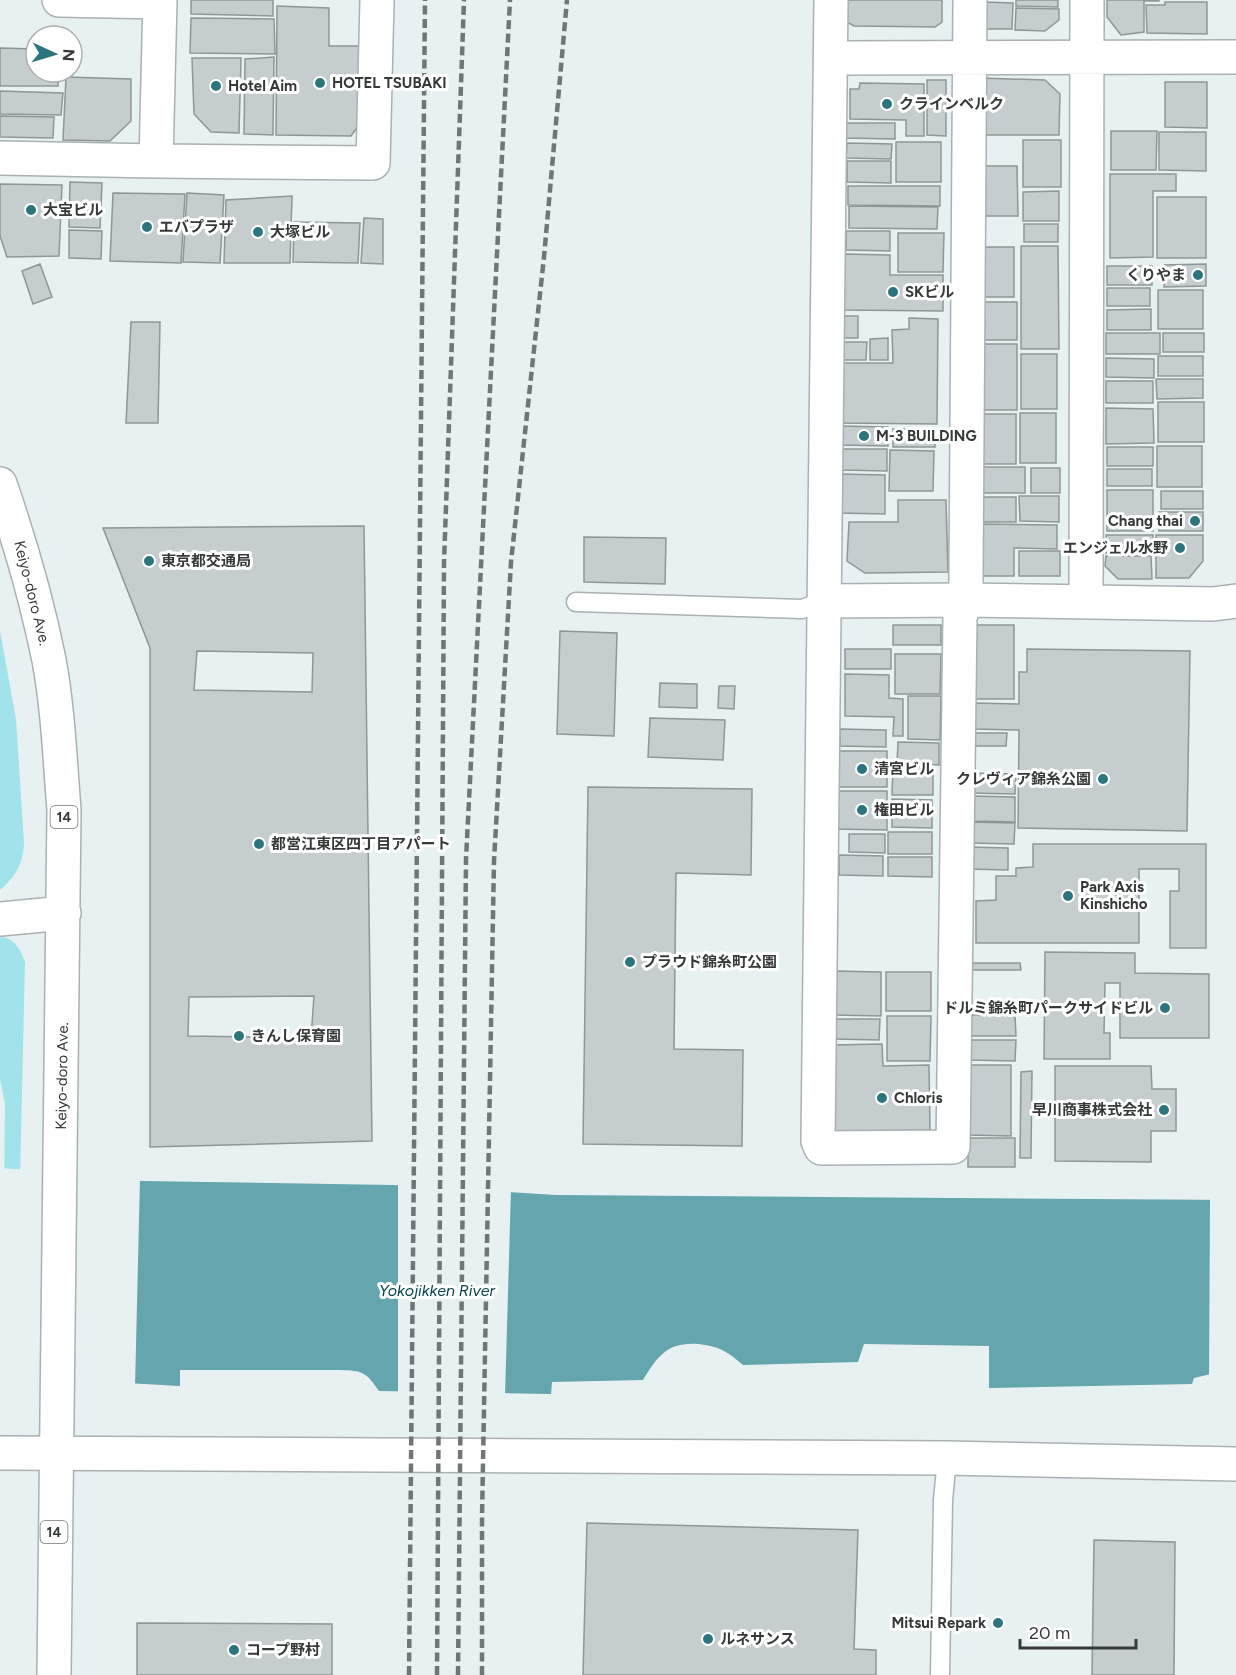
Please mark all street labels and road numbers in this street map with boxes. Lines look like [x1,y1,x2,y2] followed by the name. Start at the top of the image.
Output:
[10,539,54,647] street label: Keiyo-doro Ave.
[50,806,78,828] road number: 14
[52,1022,72,1130] street label: Keiyo-doro Ave.
[40,1521,68,1543] road number: 14

